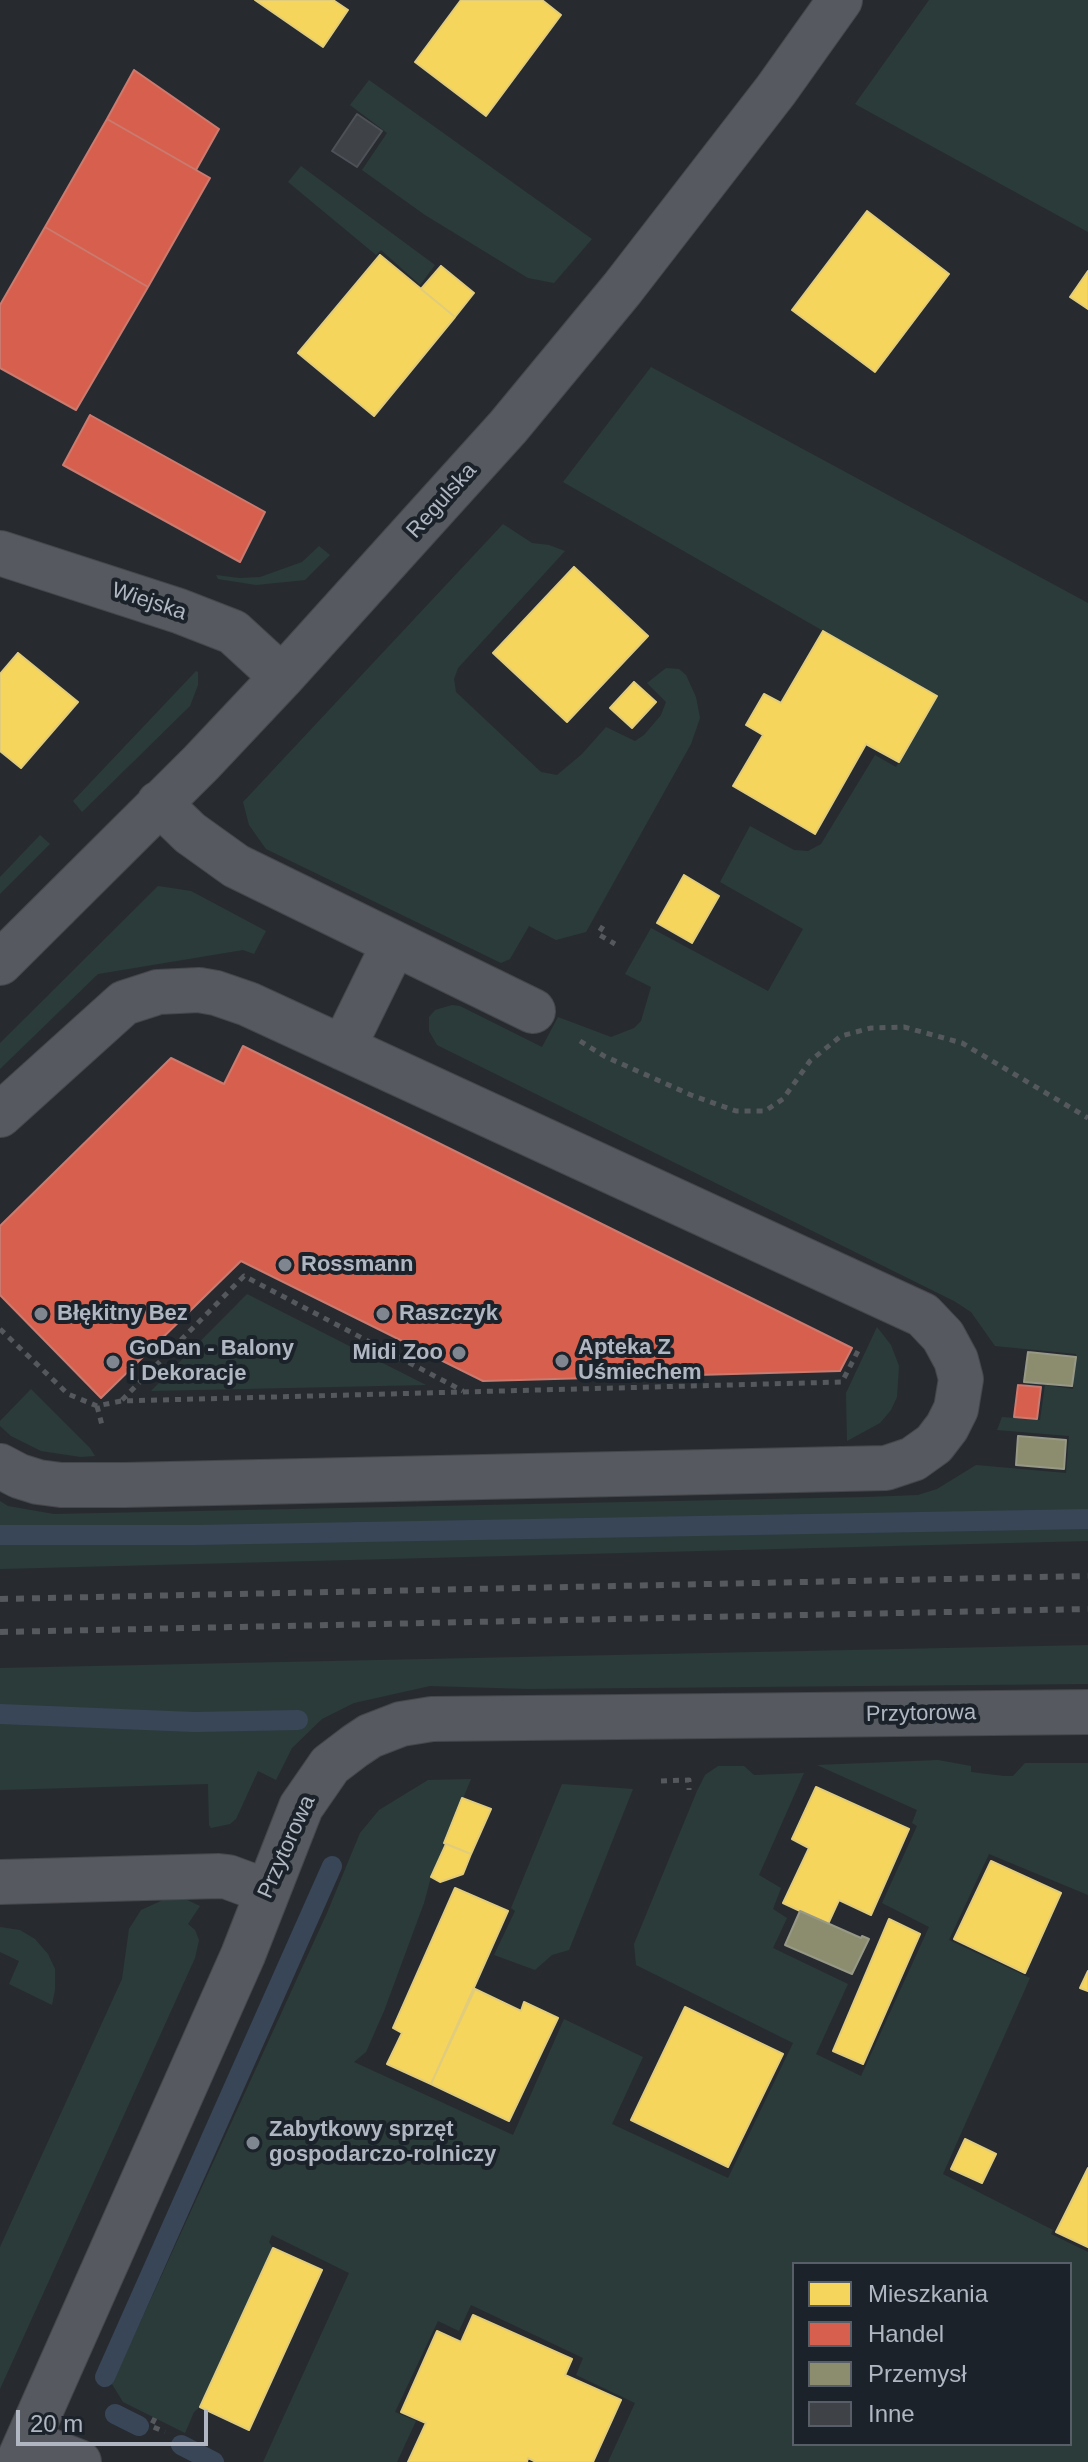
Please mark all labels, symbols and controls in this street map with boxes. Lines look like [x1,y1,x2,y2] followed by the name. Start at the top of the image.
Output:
[402,458,482,544] street label: Regulska
[108,578,190,626] street label: Wiejska
[301,1252,413,1278] place label: Rossmann
[276,1256,294,1274] marker: Rossmann
[57,1301,188,1327] place label: Błękitny Bez
[399,1301,498,1327] place label: Raszczyk
[32,1305,50,1323] marker: Błękitny Bez
[374,1305,392,1323] marker: Raszczyk
[578,1335,702,1386] place label: Apteka Z Uśmiechem
[129,1336,294,1388] place label: GoDan - Balony i Dekoracje
[353,1340,443,1366] place label: Midi Zoo
[450,1344,468,1362] marker: Midi Zoo
[553,1352,571,1370] marker: Apteka Z Uśmiechem
[104,1353,122,1371] marker: GoDan - Balony i Dekoracje
[866,1700,976,1728] street label: Przytorowa
[253,1791,321,1903] street label: Przytorowa
[269,2117,496,2168] place label: Zabytkowy sprzęt gospodarczo-rolniczy
[244,2134,262,2152] marker: Zabytkowy sprzęt gospodarczo-rolniczy
[792,2262,1072,2446] legend
[868,2280,988,2307] text: Mieszkania
[868,2320,944,2347] text: Handel
[868,2360,967,2387] text: Przemysł
[20,2394,212,2444] scale bar
[868,2400,915,2427] text: Inne
[30,2410,83,2437] text: 20 m

